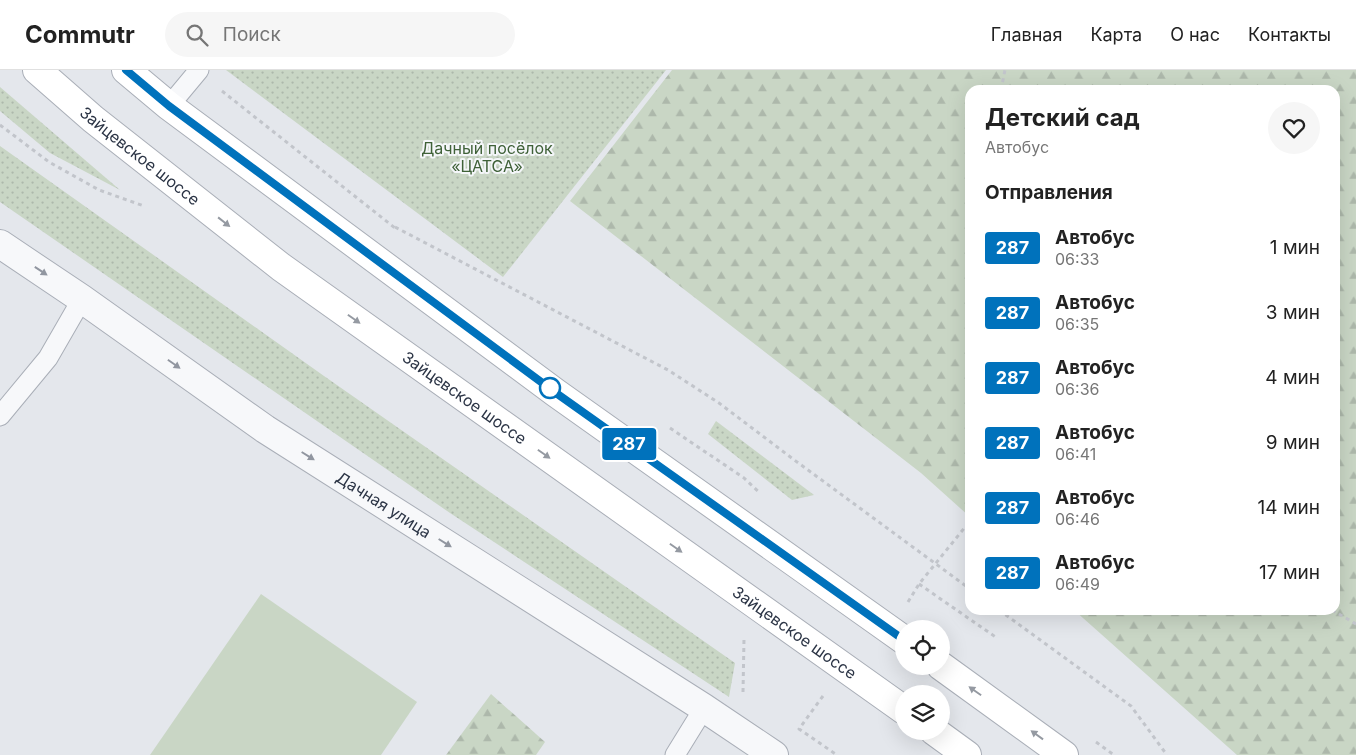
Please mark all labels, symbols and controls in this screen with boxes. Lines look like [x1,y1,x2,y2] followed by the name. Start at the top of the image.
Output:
[165,12,515,57] search box
[25,20,135,49] text: Commutr
[183,21,211,49] icon: search
[223,23,281,46] text: Поиск
[991,24,1062,45] text: Главная
[1090,24,1142,45] text: Карта
[1170,24,1220,45] text: О нас
[1248,24,1331,45] text: Контакты
[76,102,204,209] street label: Зайцевское шоссе
[1268,102,1320,154] button: heart
[985,103,1140,132] text: Детский сад
[985,137,1049,157] text: Автобус
[421,138,553,176] park label: Дачный посёлок «ЦАТСА»
[985,181,1113,204] text: Отправления
[217,217,230,228] one-way arrow
[1055,226,1135,249] text: Автобус
[1270,236,1320,259] text: 1 мин
[996,237,1029,258] text: 287
[1055,249,1099,269] text: 06:33
[34,267,47,276] one-way arrow
[1055,291,1135,314] text: Автобус
[1266,301,1320,324] text: 3 мин
[996,302,1029,323] text: 287
[348,314,361,324] one-way arrow
[1055,314,1099,334] text: 06:35
[399,347,531,448] street label: Зайцевское шоссе
[1055,356,1135,379] text: Автобус
[167,359,181,369] one-way arrow
[1265,366,1320,389] text: 4 мин
[996,367,1029,388] text: 287
[539,377,561,399] unlabelled marker
[1055,379,1099,399] text: 06:36
[1055,421,1135,444] text: Автобус
[600,428,658,460] line badge: 287
[1266,431,1320,454] text: 9 мин
[996,432,1029,453] text: 287
[612,433,646,454] text: 287
[1055,444,1096,464] text: 06:41
[537,449,551,459] one-way arrow
[301,451,315,461] one-way arrow
[333,467,435,542] street label: Дачная улица
[1055,486,1135,509] text: Автобус
[1258,496,1320,519] text: 14 мин
[996,497,1029,518] text: 287
[1055,509,1100,529] text: 06:46
[439,538,452,548] one-way arrow
[670,543,683,553] one-way arrow
[1055,551,1135,574] text: Автобус
[1259,561,1320,584] text: 17 мин
[996,562,1029,583] text: 287
[1055,574,1100,594] text: 06:49
[729,581,861,683] street label: Зайцевское шоссе
[895,620,950,740] map controls
[895,620,950,675] button: locate
[895,685,950,740] button: layers
[969,686,982,696] one-way arrow
[1030,730,1044,740] one-way arrow

